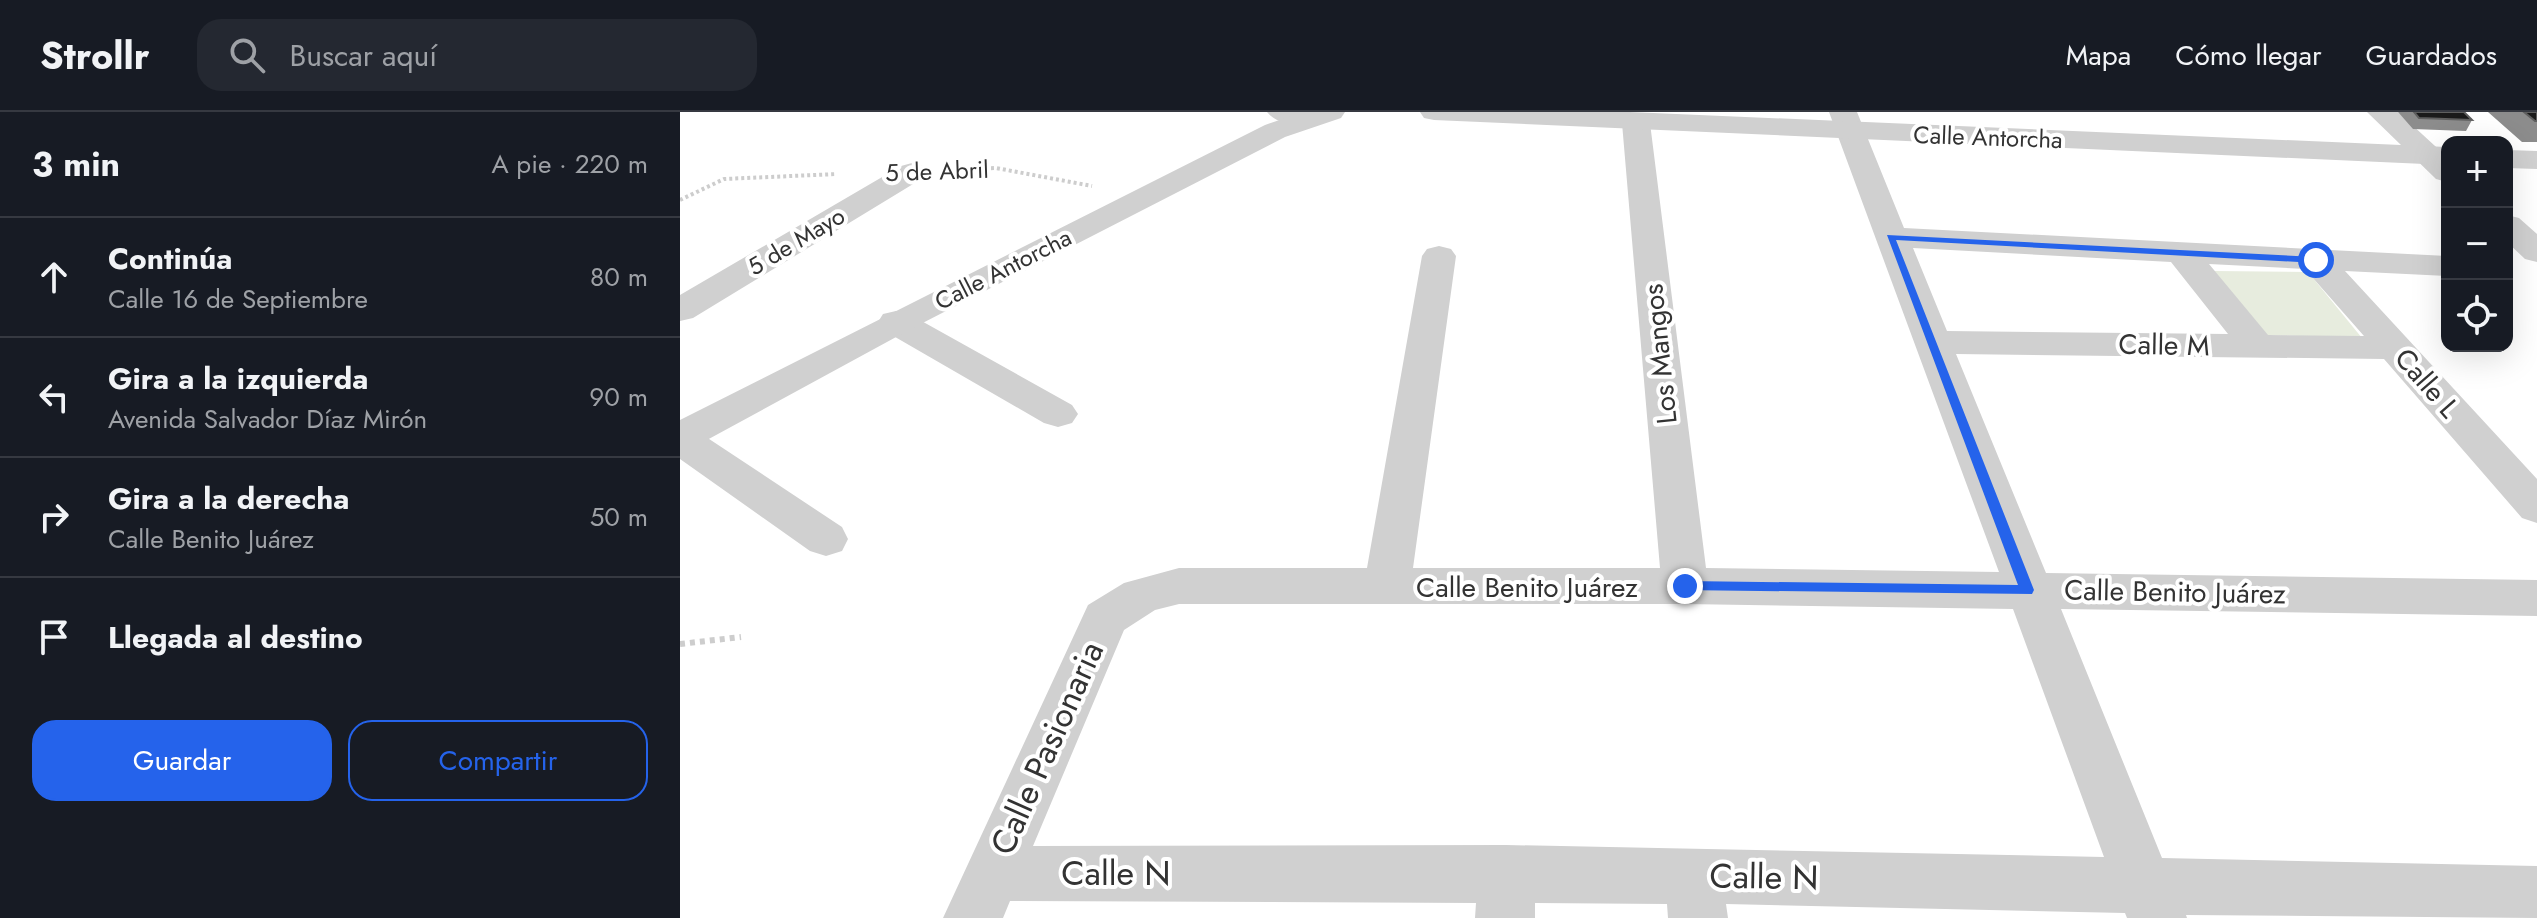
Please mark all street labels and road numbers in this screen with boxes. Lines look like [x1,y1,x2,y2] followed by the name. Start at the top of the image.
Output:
[1913,117,2063,157] street label: Calle Antorcha
[885,152,989,190] street label: 5 de Abril
[741,198,851,284] street label: 5 de Mayo
[929,219,1077,319] street label: Calle Antorcha
[1632,282,1688,426] street label: Los Mangos
[2118,324,2210,366] street label: Calle M
[2385,339,2469,427] street label: Calle L
[1416,567,1638,608] street label: Calle Benito Juárez
[2064,570,2286,614] street label: Calle Benito Juárez
[978,633,1116,863] street label: Calle Pasionaria
[1061,849,1171,898] street label: Calle N
[1709,852,1819,902] street label: Calle N

